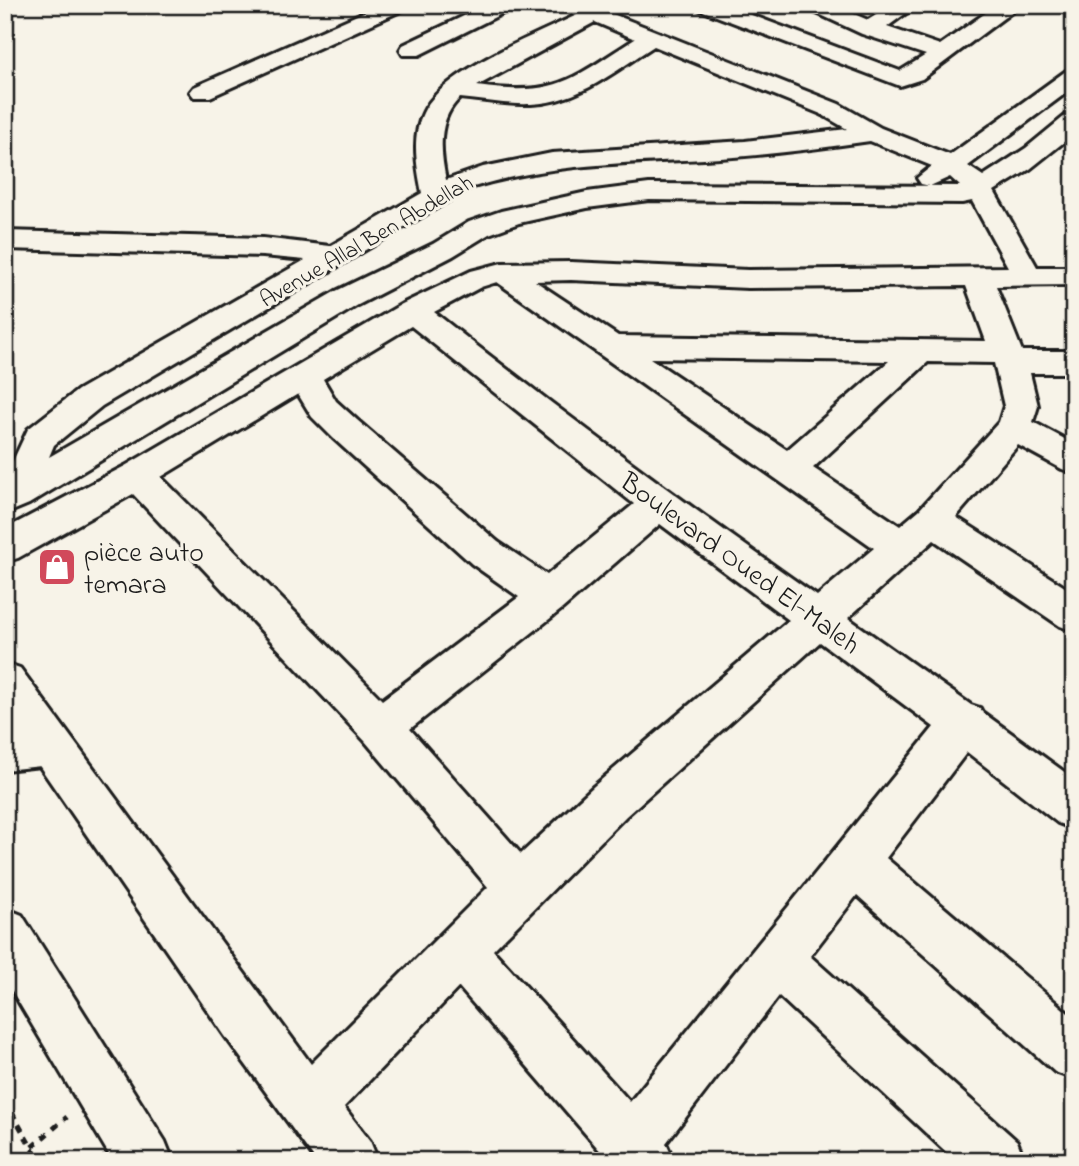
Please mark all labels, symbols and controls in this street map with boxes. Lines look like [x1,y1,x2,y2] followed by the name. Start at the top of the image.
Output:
[254,167,480,317] street label: Avenue Allal Ben Abdellah
[609,463,868,666] street label: Boulevard Oued El-Maleh
[84,534,204,607] place label: pièce auto temara
[36,546,78,588] shop icon: pièce auto temara

